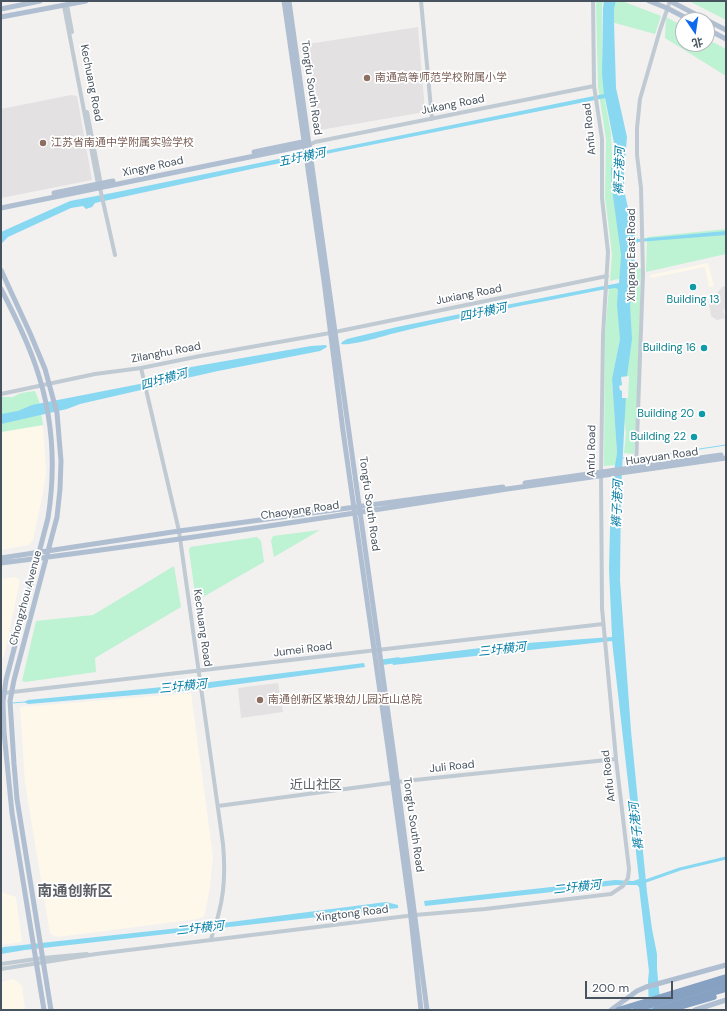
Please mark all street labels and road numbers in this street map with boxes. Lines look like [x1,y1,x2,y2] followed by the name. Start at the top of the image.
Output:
[298,40,324,136] street label: Tongfu South Road
[77,43,105,123] street label: Kechuang Road
[420,92,486,118] street label: Jukang Road
[581,102,599,156] street label: Anfu Road
[121,154,185,180] street label: Xingye Road
[625,208,639,302] street label: Xingang East Road
[435,282,503,308] street label: Juxiang Road
[130,340,202,366] street label: Zilanghu Road
[585,425,599,477] street label: Anfu Road
[625,445,699,469] street label: Huayuan Road
[356,456,382,552] street label: Tongfu South Road
[260,499,340,523] street label: Chaoyang Road
[7,549,45,647] street label: Chongzhou Avenue
[190,588,214,668] street label: Kechuang Road
[273,640,333,660] street label: Jumei Road
[599,749,619,803] street label: Anfu Road
[429,758,475,776] street label: Juli Road
[400,777,426,873] street label: Tongfu South Road
[315,903,389,925] street label: Xingtong Road

